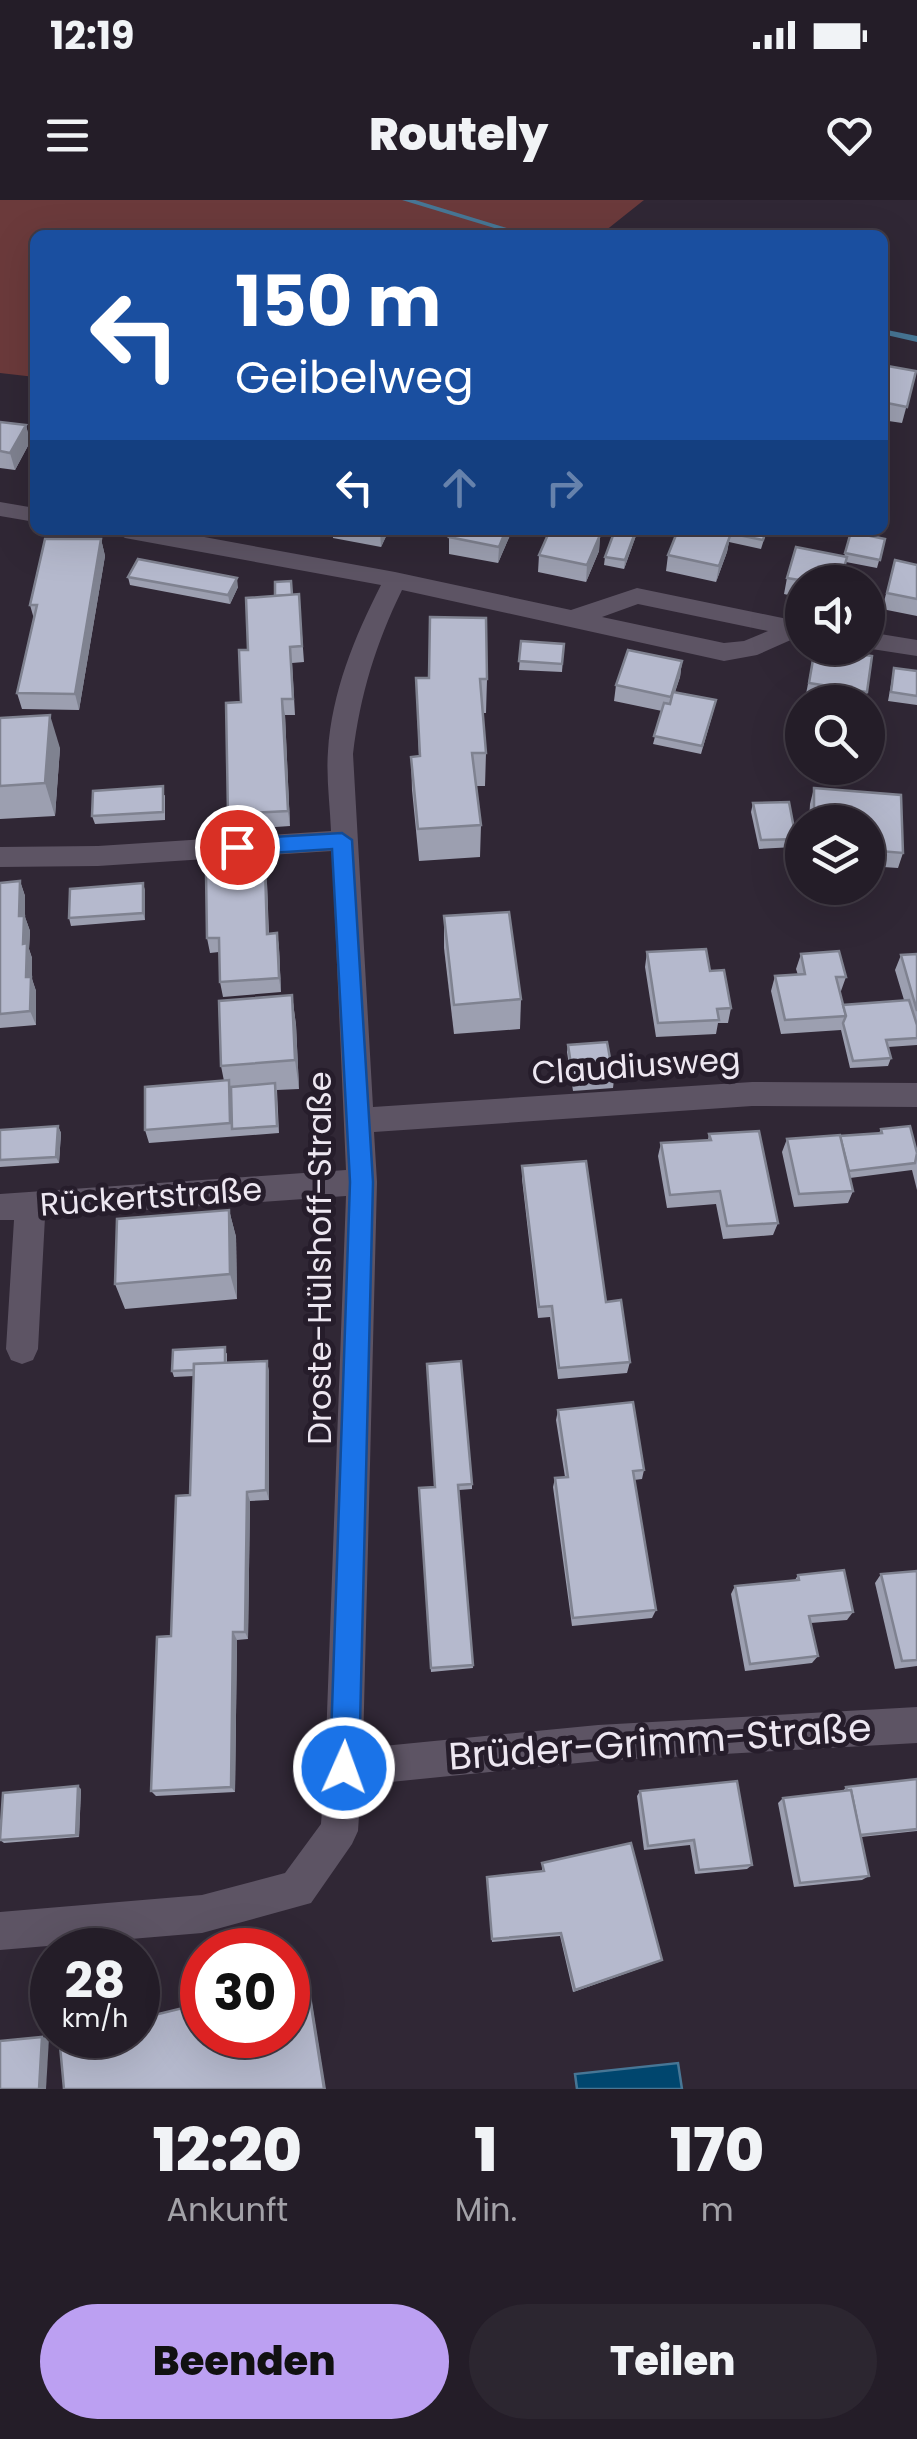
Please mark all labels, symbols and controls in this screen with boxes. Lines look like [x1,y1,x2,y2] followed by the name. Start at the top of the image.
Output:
[50,9,134,62] text: 12:19
[369,103,548,166] text: Routely
[40,108,95,163] icon: menu
[822,108,877,163] icon: heart
[235,252,441,351] text: 150 m
[70,270,200,400] icon: left
[235,346,474,409] text: Geibelweg
[327,460,382,515] icon: left
[432,460,487,515] icon: ahead
[537,460,592,515] icon: right
[785,565,885,905] map controls
[785,565,885,665] button: sound
[785,685,885,785] button: search
[195,805,280,890] pin
[785,805,885,905] button: layers
[210,820,265,875] icon: arrive
[530,1036,742,1095] street label: Claudiusweg
[297,1071,342,1445] street label: Droste-Hülshoff-Straße
[38,1166,264,1227] street label: Rückertstraße
[447,1700,873,1783] street label: Brüder-Grimm-Straße
[292,1716,396,1820] position arrow
[180,1928,310,2058] speed limit sign: 30
[65,1945,125,2016] text: 28
[62,2001,128,2036] text: km/h
[153,2108,302,2192] text: 12:20
[474,2108,498,2192] text: 1
[670,2108,764,2192] text: 170
[167,2187,288,2232] text: Ankunft
[455,2187,517,2232] text: Min.
[701,2187,734,2232] text: m
[40,2304,449,2419] button: Beenden
[469,2304,877,2419] button: Teilen

